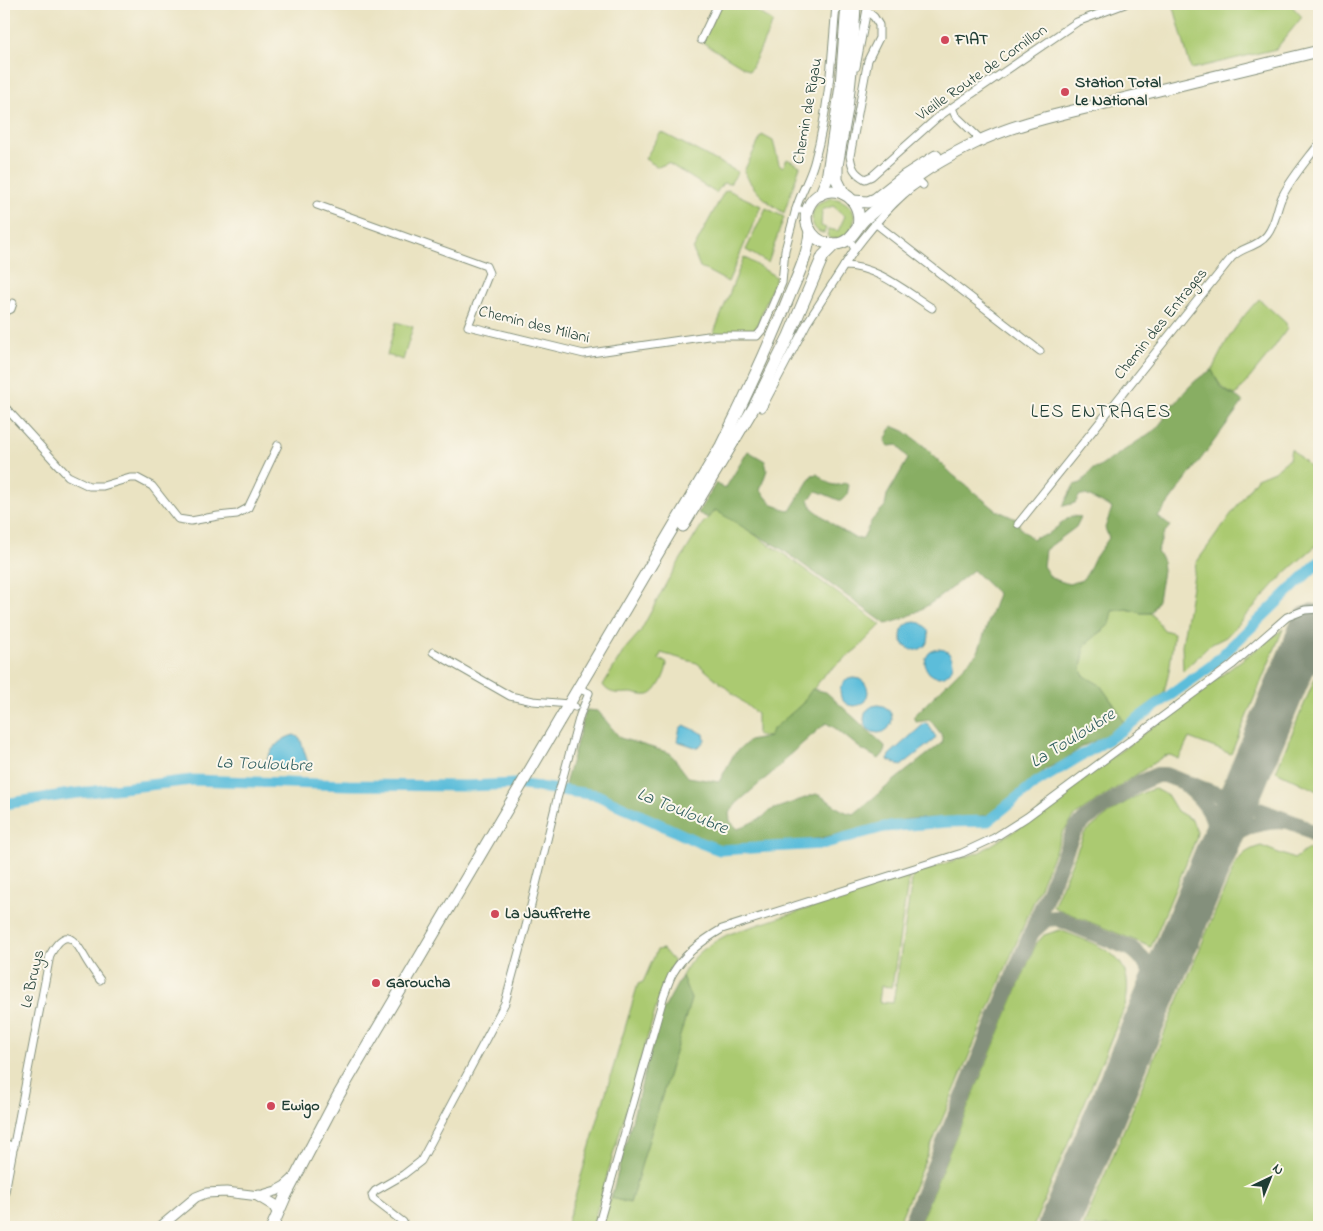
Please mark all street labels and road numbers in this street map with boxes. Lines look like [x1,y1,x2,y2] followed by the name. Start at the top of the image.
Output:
[911,19,1053,128] street label: Vieille Route de Cornillon
[787,56,829,166] street label: Chemin de Rigau
[1108,263,1214,385] street label: Chemin des Entrages
[476,300,592,350] street label: Chemin des Milani
[15,948,51,1010] street label: Le Bruys

